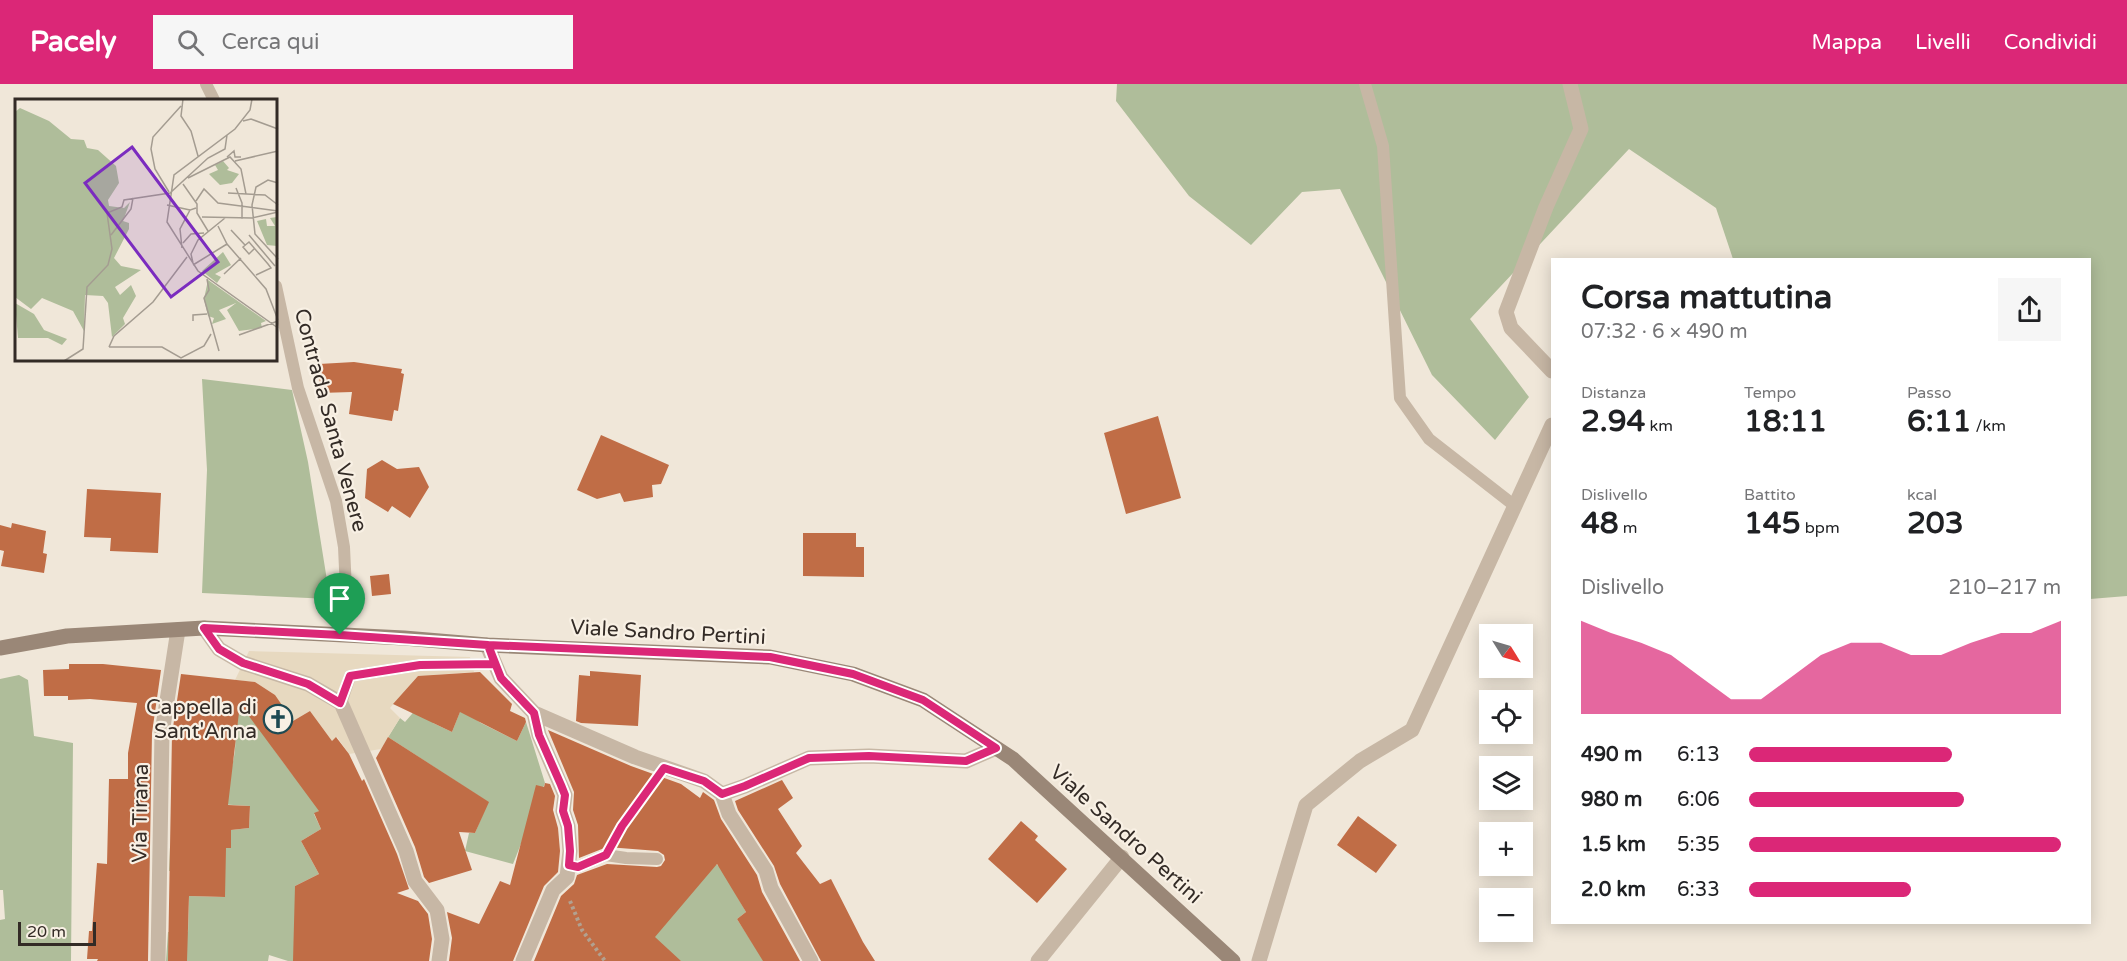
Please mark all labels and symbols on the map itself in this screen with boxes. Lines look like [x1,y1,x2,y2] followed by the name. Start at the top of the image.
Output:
[15,99,278,362] inset map
[289,306,372,535] street label: Contrada Santa Venere
[314,573,365,635] pin
[570,615,766,650] street label: Viale Sandro Pertini
[1479,624,1533,678] north arrow
[146,695,257,744] place label: Cappella di Sant'Anna
[262,703,294,735] church icon: Cappella di Sant'Anna
[1045,760,1207,909] street label: Viale Sandro Pertini
[127,763,154,863] street label: Via Tirana
[18,919,96,946] scale bar

